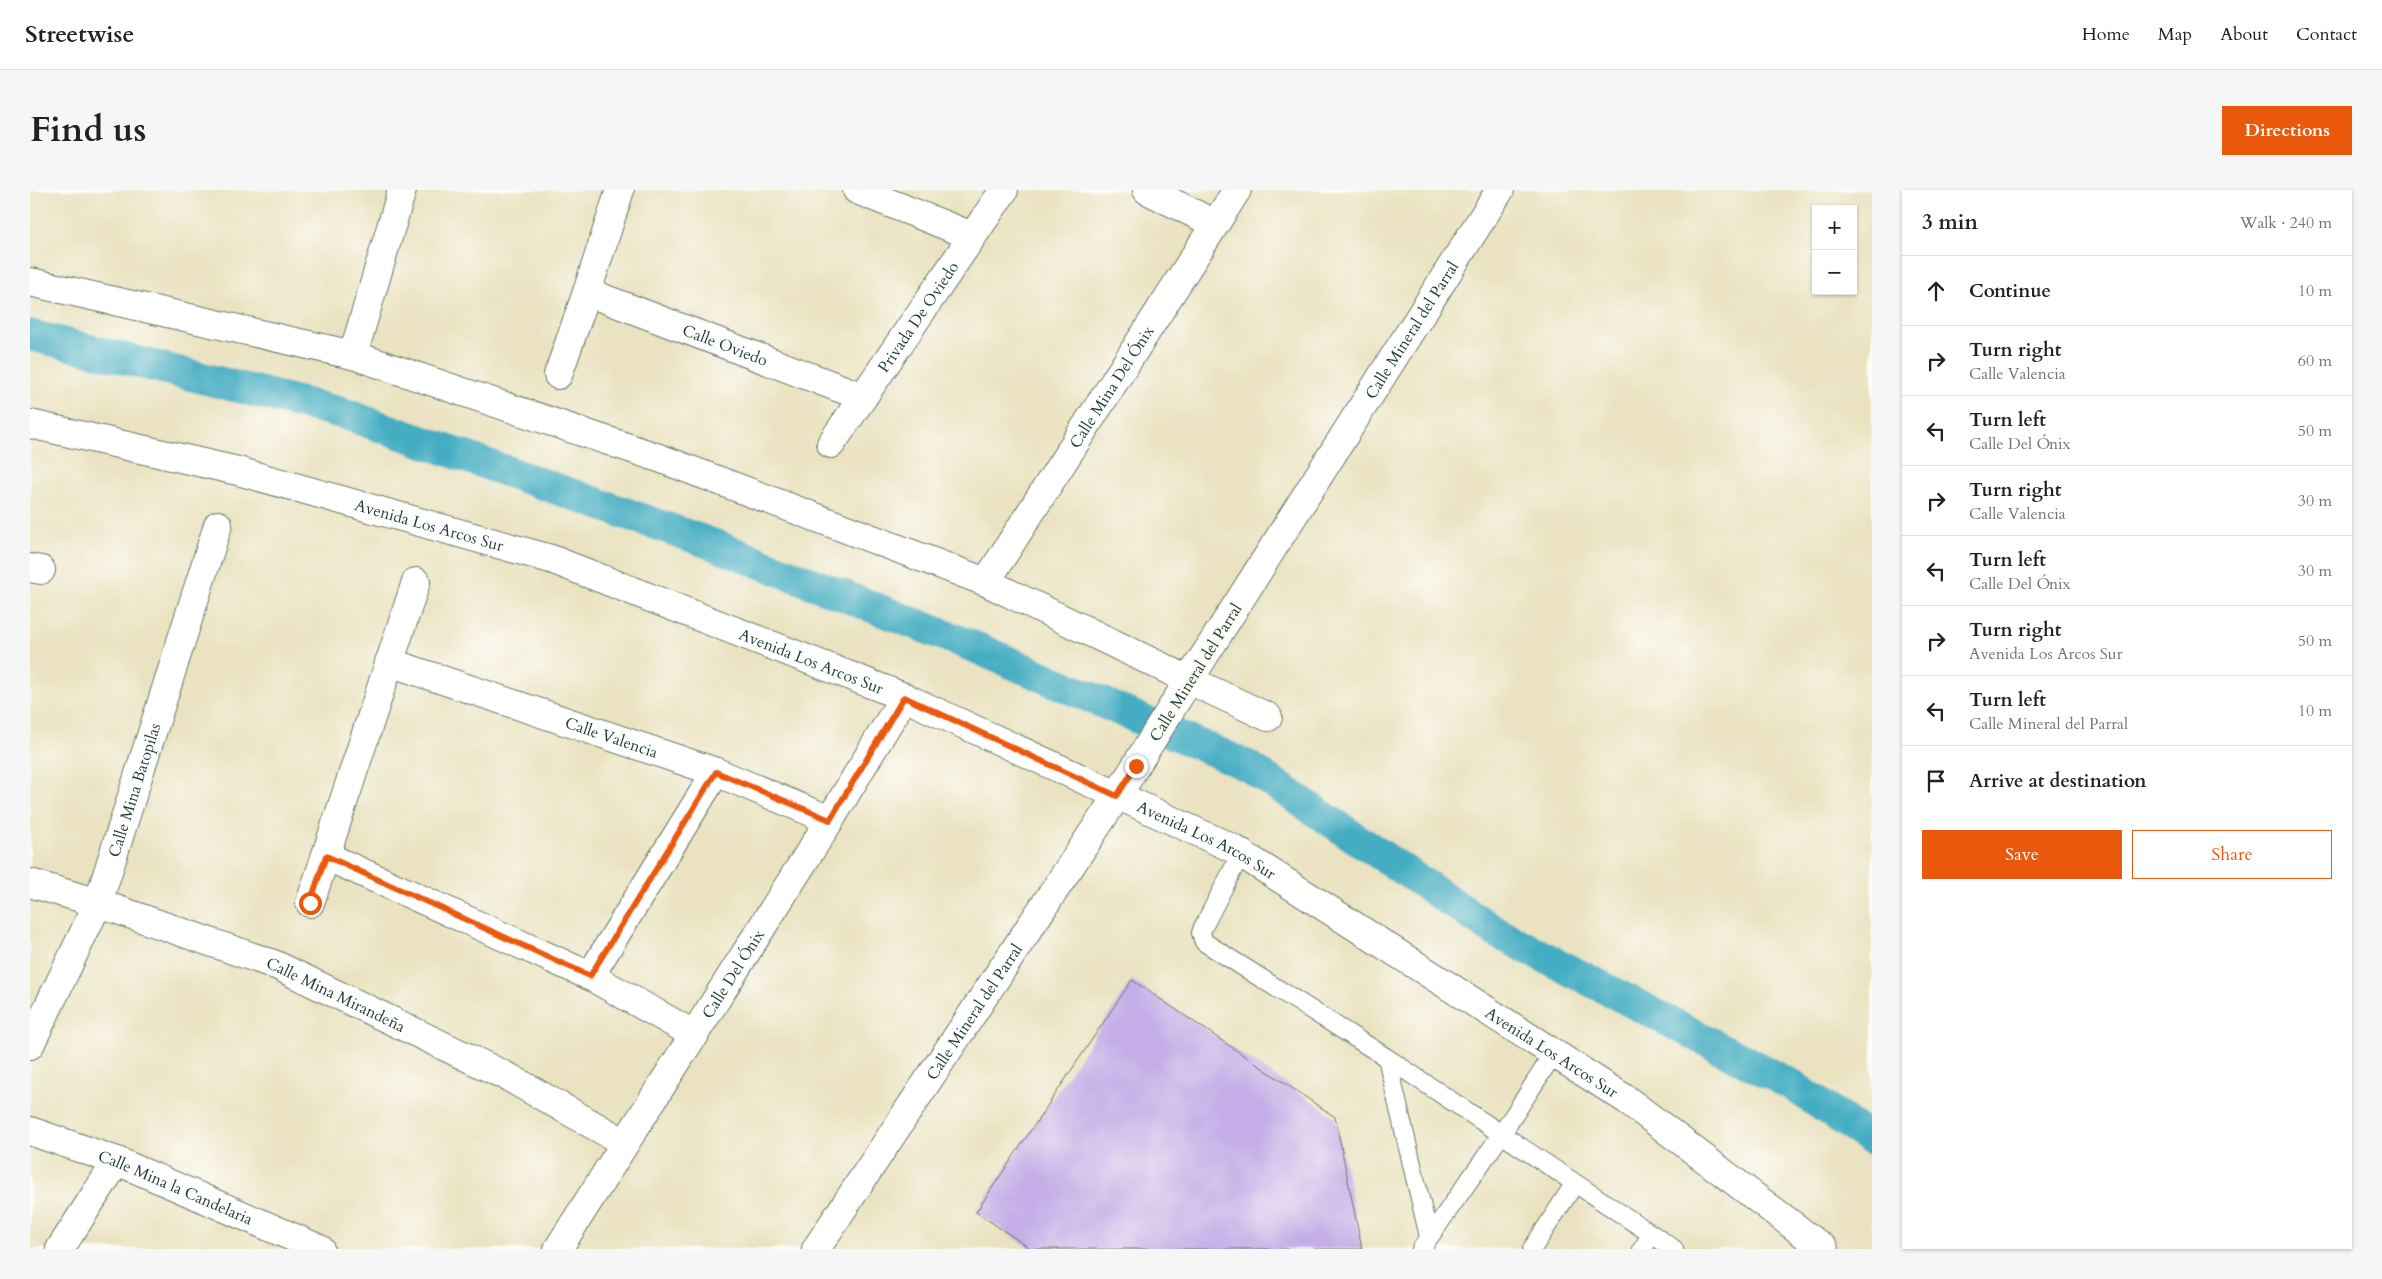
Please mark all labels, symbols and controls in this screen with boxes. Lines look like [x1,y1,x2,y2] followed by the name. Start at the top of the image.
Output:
[25,18,134,51] text: Streetwise
[2082,22,2130,47] text: Home
[2158,22,2192,47] text: Map
[2220,22,2268,47] text: About
[2296,22,2357,47] text: Contact
[30,106,146,154] text: Find us
[2222,106,2352,155] button: Directions
[1812,205,1857,295] map controls
[1812,205,1857,250] button: +
[1922,208,1978,237] text: 3 min
[2240,212,2332,234] text: Walk · 240 m
[1812,250,1857,295] button: −
[873,257,964,377] street label: Privada De Oviedo
[1360,257,1464,403] street label: Calle Mineral del Parral
[1922,277,1950,305] icon: ahead
[1969,278,2051,304] text: Continue
[2298,280,2332,302] text: 10 m
[679,319,771,372] street label: Calle Oviedo
[1065,322,1159,453] street label: Calle Mina Del Ónix
[1969,337,2061,363] text: Turn right
[1922,347,1950,375] icon: right
[2298,350,2332,372] text: 60 m
[1969,363,2066,385] text: Calle Valencia
[1969,407,2046,433] text: Turn left
[1922,417,1950,445] icon: left
[2298,420,2332,442] text: 50 m
[1969,433,2071,455] text: Calle Del Ónix
[1969,477,2061,503] text: Turn right
[1922,487,1950,515] icon: right
[2298,490,2332,512] text: 30 m
[352,494,506,557] street label: Avenida Los Arcos Sur
[1969,503,2066,525] text: Calle Valencia
[1969,547,2046,573] text: Turn left
[1922,557,1950,585] icon: left
[2298,560,2332,582] text: 30 m
[1969,573,2071,595] text: Calle Del Ónix
[1144,599,1247,746] street label: Calle Mineral del Parral
[1969,617,2061,643] text: Turn right
[736,624,887,700] street label: Avenida Los Arcos Sur
[1922,627,1950,655] icon: right
[2298,630,2332,652] text: 50 m
[1969,643,2122,665] text: Avenida Los Arcos Sur
[1969,687,2046,713] text: Turn left
[1922,697,1950,725] icon: left
[2298,700,2332,722] text: 10 m
[562,712,661,764] street label: Calle Valencia
[1969,713,2128,735] text: Calle Mineral del Parral
[103,720,166,860] street label: Calle Mina Batopilas
[1125,755,1148,778] route end
[1922,767,1950,795] icon: arrive
[1969,768,2146,794] text: Arrive at destination
[1133,796,1280,885] street label: Avenida Los Arcos Sur
[1922,830,2122,879] button: Save
[2132,830,2332,879] button: Share
[299,892,322,915] route start
[697,925,770,1023] street label: Calle Del Ónix
[921,940,1028,1085] street label: Calle Mineral del Parral
[263,952,409,1038] street label: Calle Mina Mirandeña
[1481,1002,1622,1104] street label: Avenida Los Arcos Sur
[95,1145,256,1231] street label: Calle Mina la Candelaria

